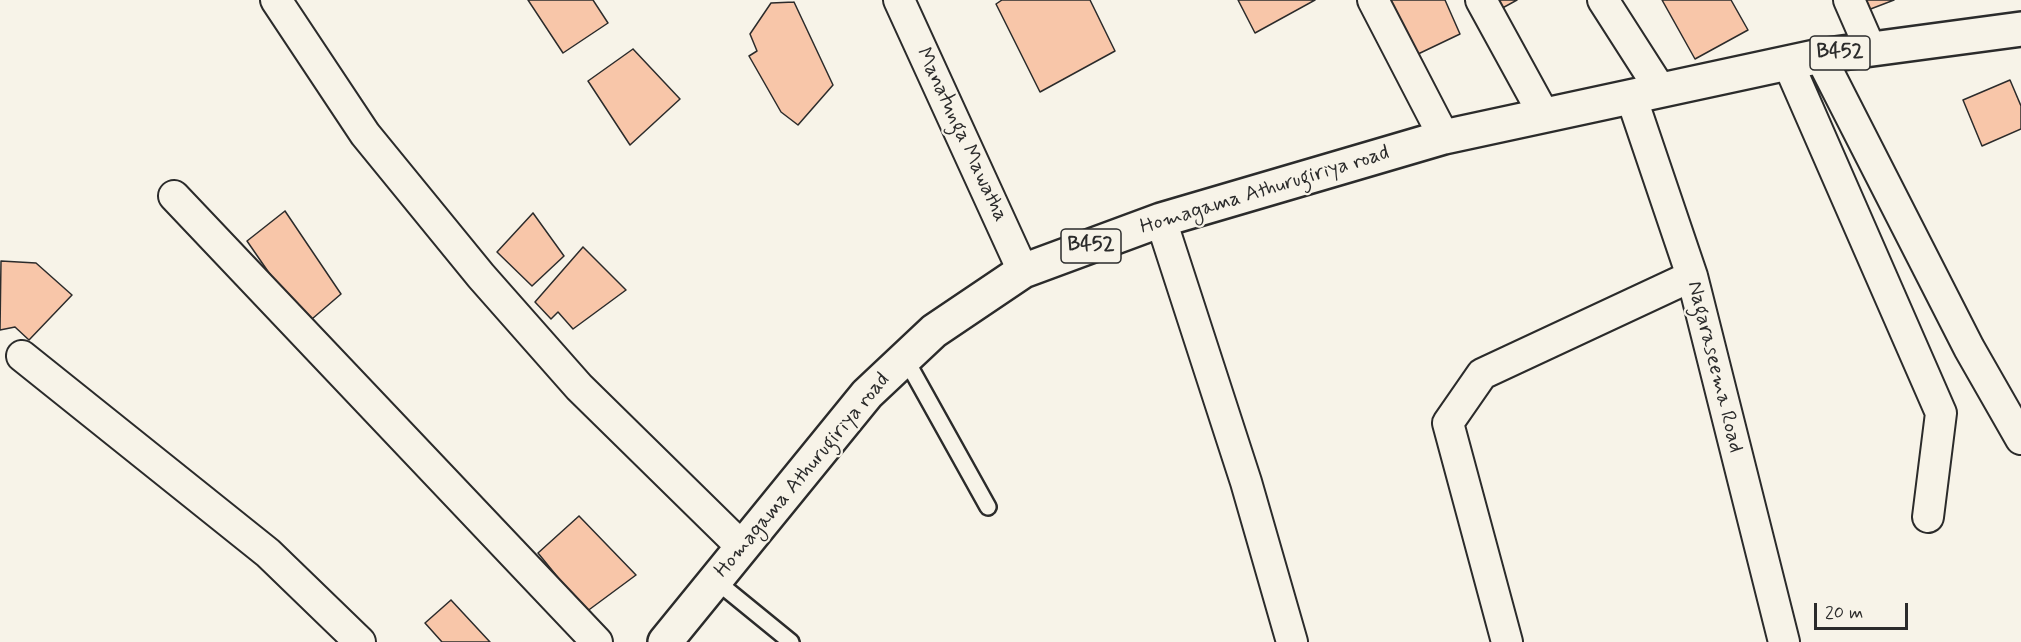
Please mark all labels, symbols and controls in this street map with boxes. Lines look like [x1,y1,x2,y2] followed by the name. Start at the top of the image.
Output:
[1810,36,1870,70] road number: B452
[910,44,1012,226] street label: Manatunga Mawatha
[1137,141,1393,241] street label: Homagama Athurugiriya road
[1061,229,1121,263] road number: B452
[1680,279,1748,455] street label: Nagaraseema Road
[710,369,896,583] street label: Homagama Athurugiriya road
[1817,591,1912,629] scale bar
[1825,601,1863,625] text: 20 m

